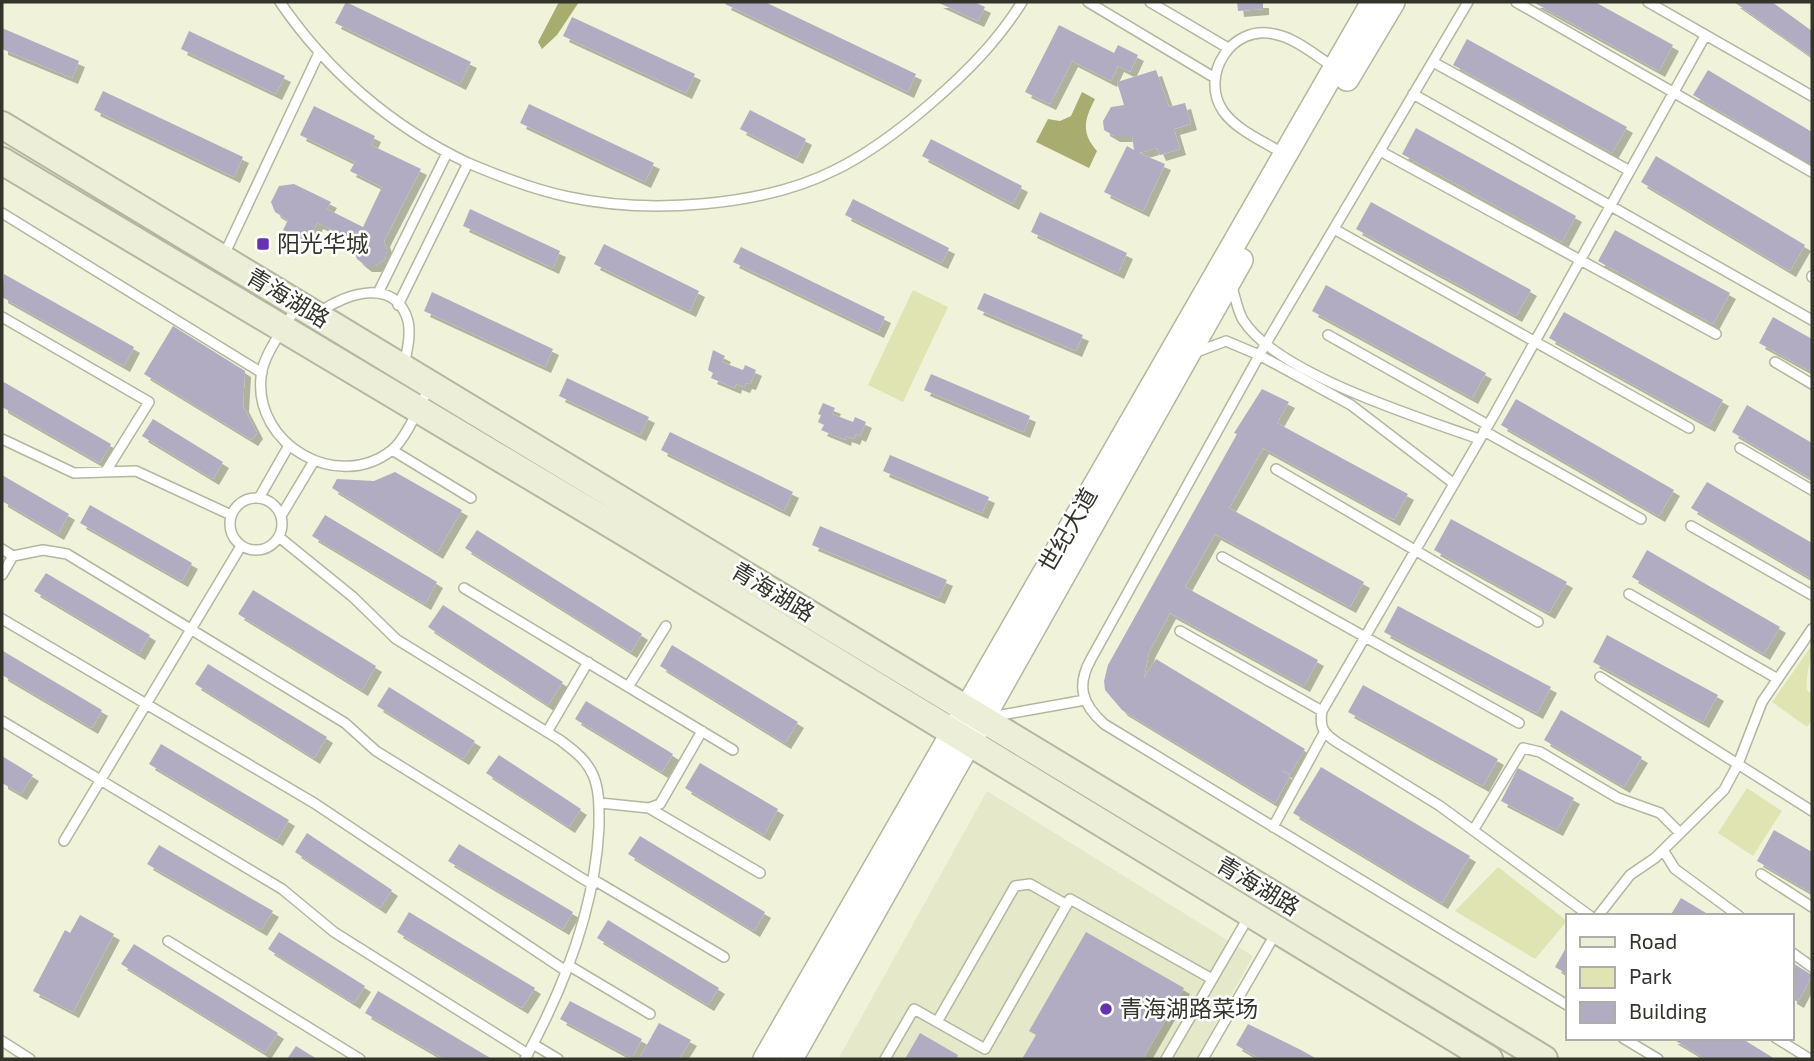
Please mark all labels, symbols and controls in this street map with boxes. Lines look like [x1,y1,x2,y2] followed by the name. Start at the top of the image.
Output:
[277,229,369,257] place label: 阳光华城
[255,236,271,252] marker: 阳光华城
[242,261,335,333] street label: 青海湖路
[1032,483,1102,576] street label: 世纪大道
[727,555,820,627] street label: 青海湖路
[1212,849,1305,921] street label: 青海湖路
[1566,914,1793,1040] legend
[1629,928,1677,953] text: Road
[1629,963,1672,988] text: Park
[1120,994,1258,1022] place label: 青海湖路菜场
[1629,998,1707,1023] text: Building
[1098,1001,1114,1017] marker: 青海湖路菜场

